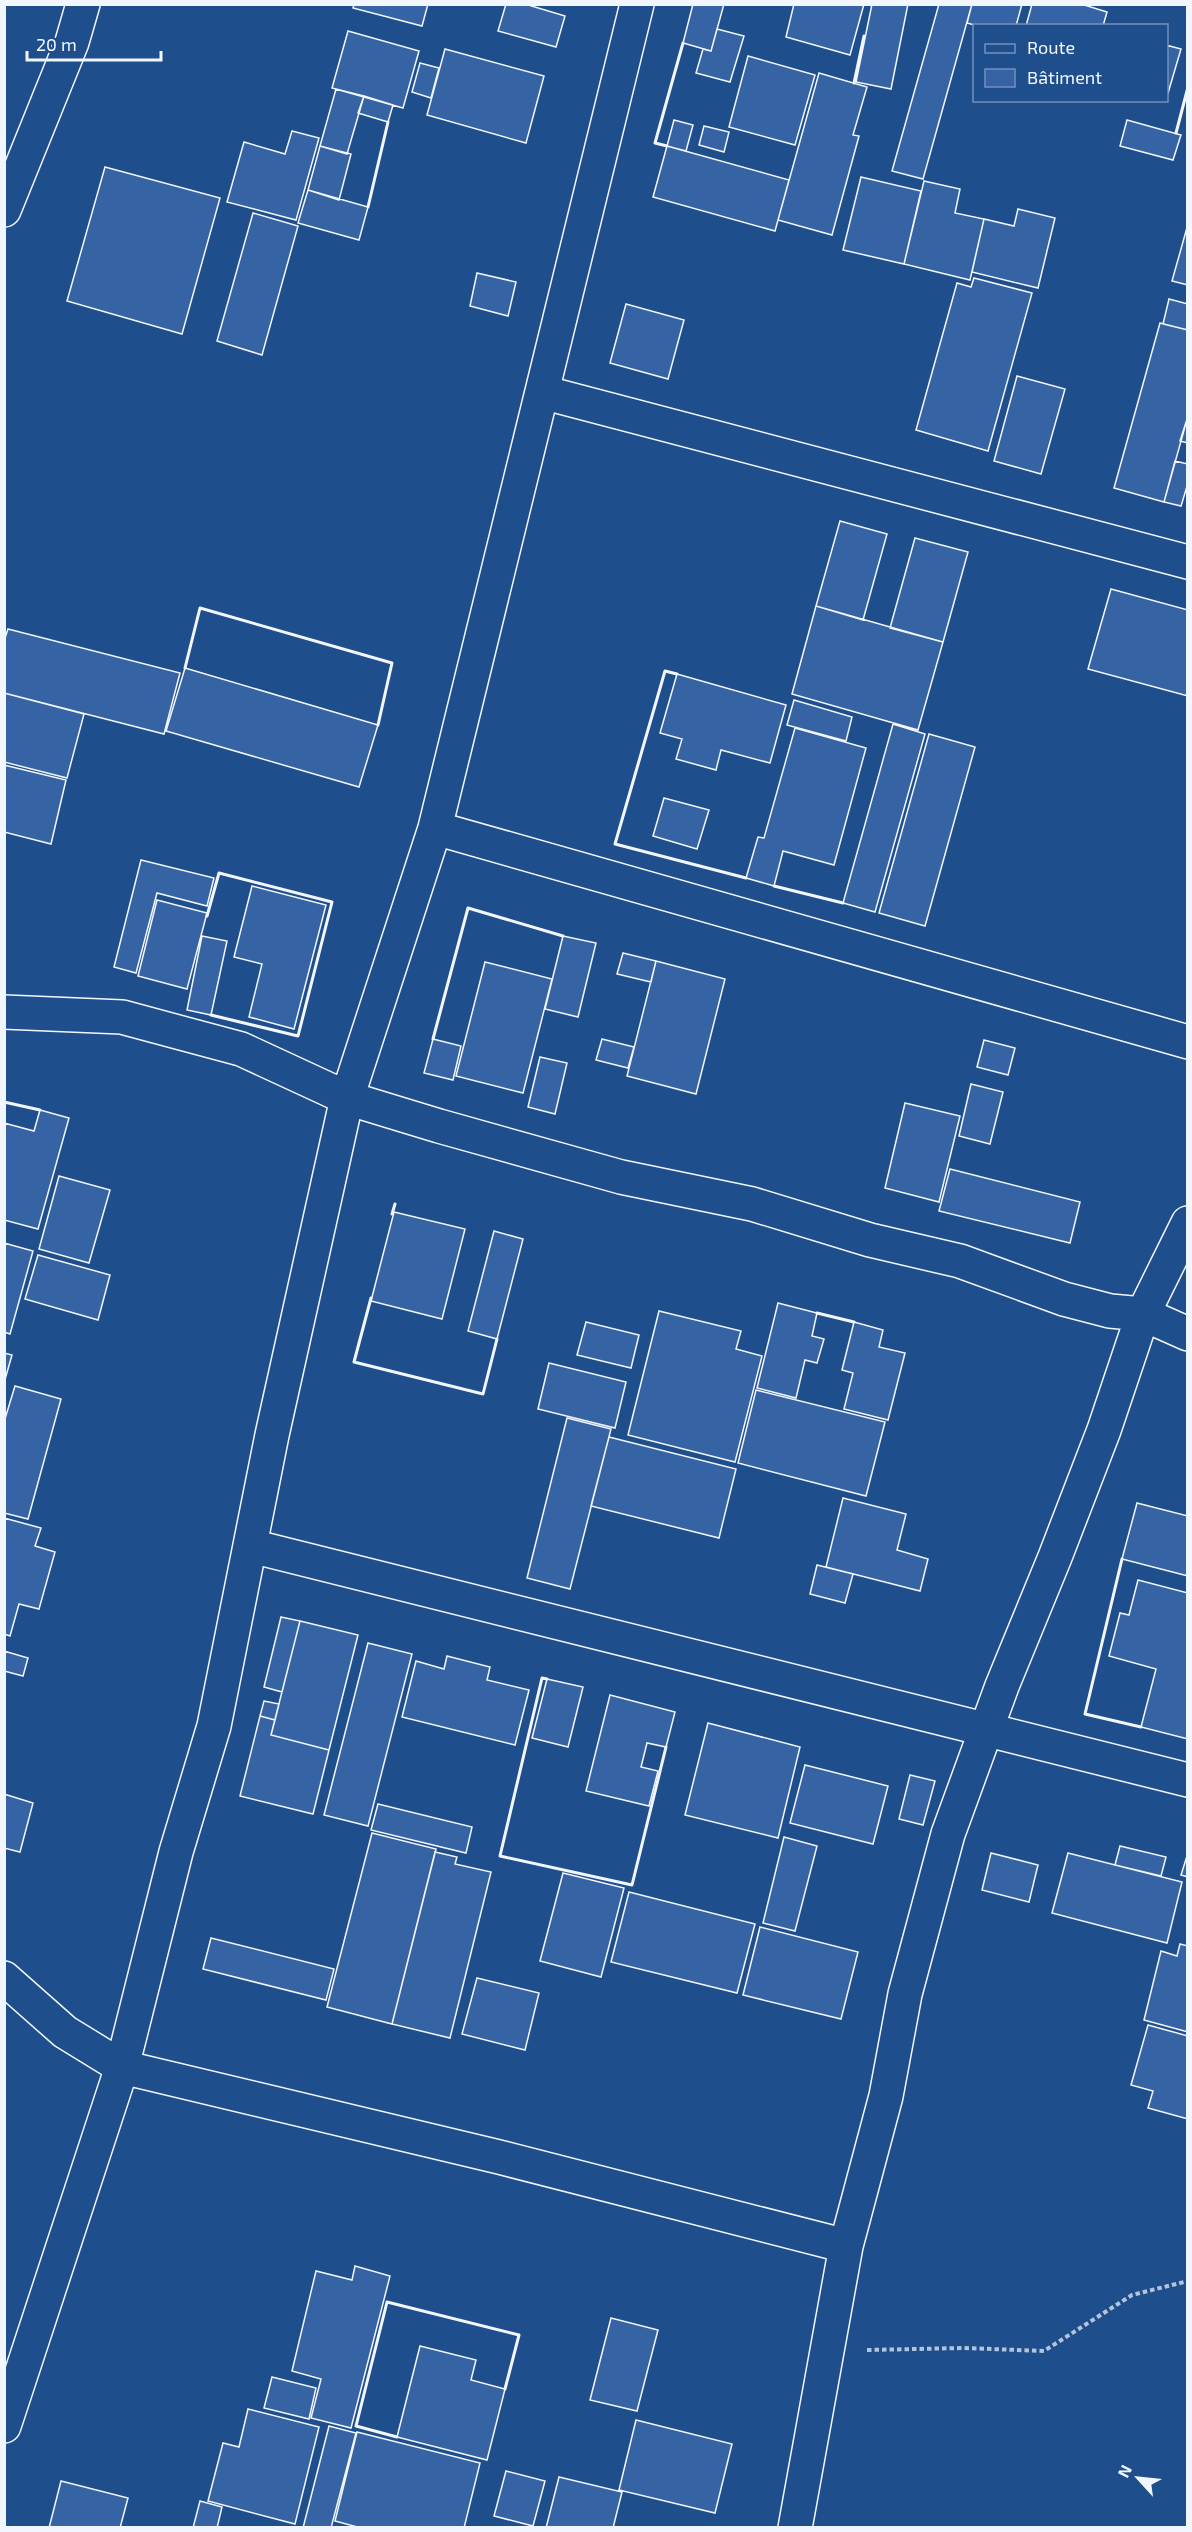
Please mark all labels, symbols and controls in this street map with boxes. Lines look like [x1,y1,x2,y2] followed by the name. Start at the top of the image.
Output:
[27,24,160,62] scale bar
[973,24,1168,102] legend
[36,33,77,55] text: 20 m
[1027,36,1075,58] text: Route
[1027,66,1102,88] text: Bâtiment
[1108,2448,1168,2508] north arrow
[1113,2461,1135,2480] text: N

